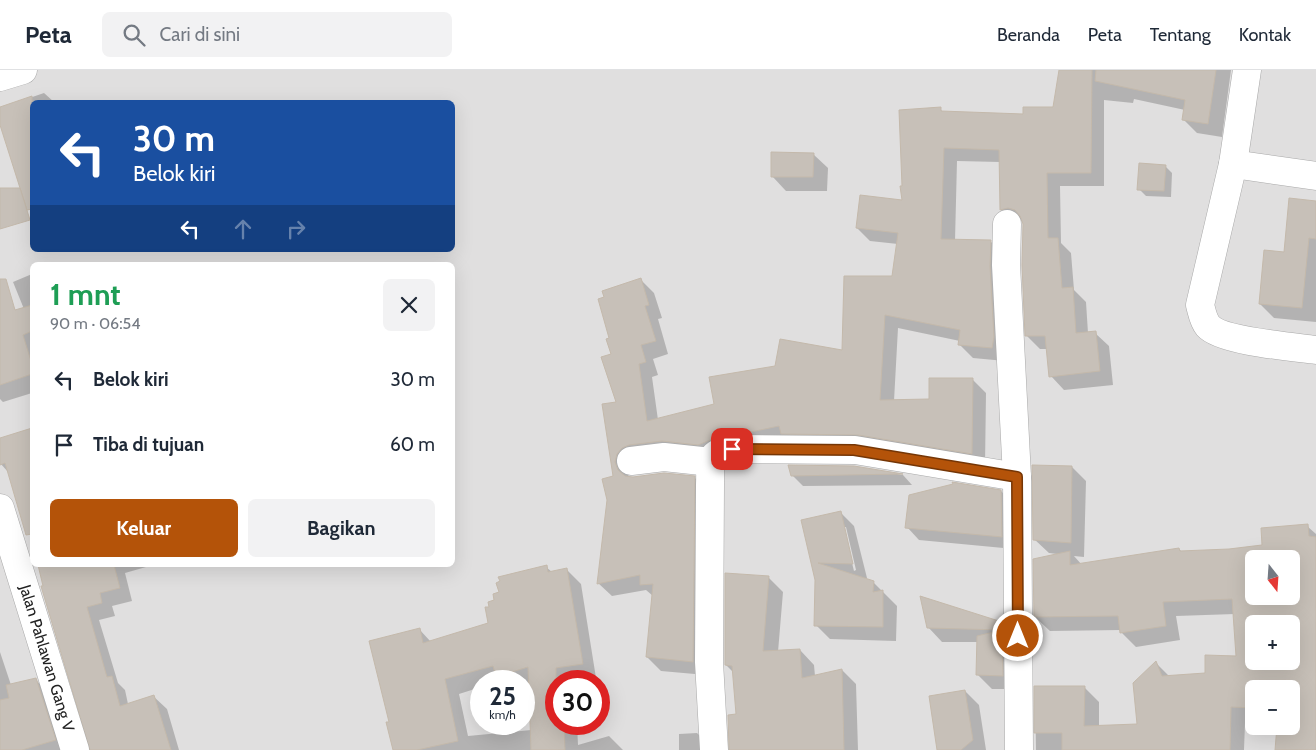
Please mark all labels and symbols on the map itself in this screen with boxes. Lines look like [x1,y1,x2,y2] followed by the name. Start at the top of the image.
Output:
[711,428,753,470] pin
[1245,550,1300,605] north arrow
[15,581,78,734] street label: Jalan Pahlawan Gang V
[991,609,1043,661] position arrow
[545,670,610,735] speed limit sign: 30

